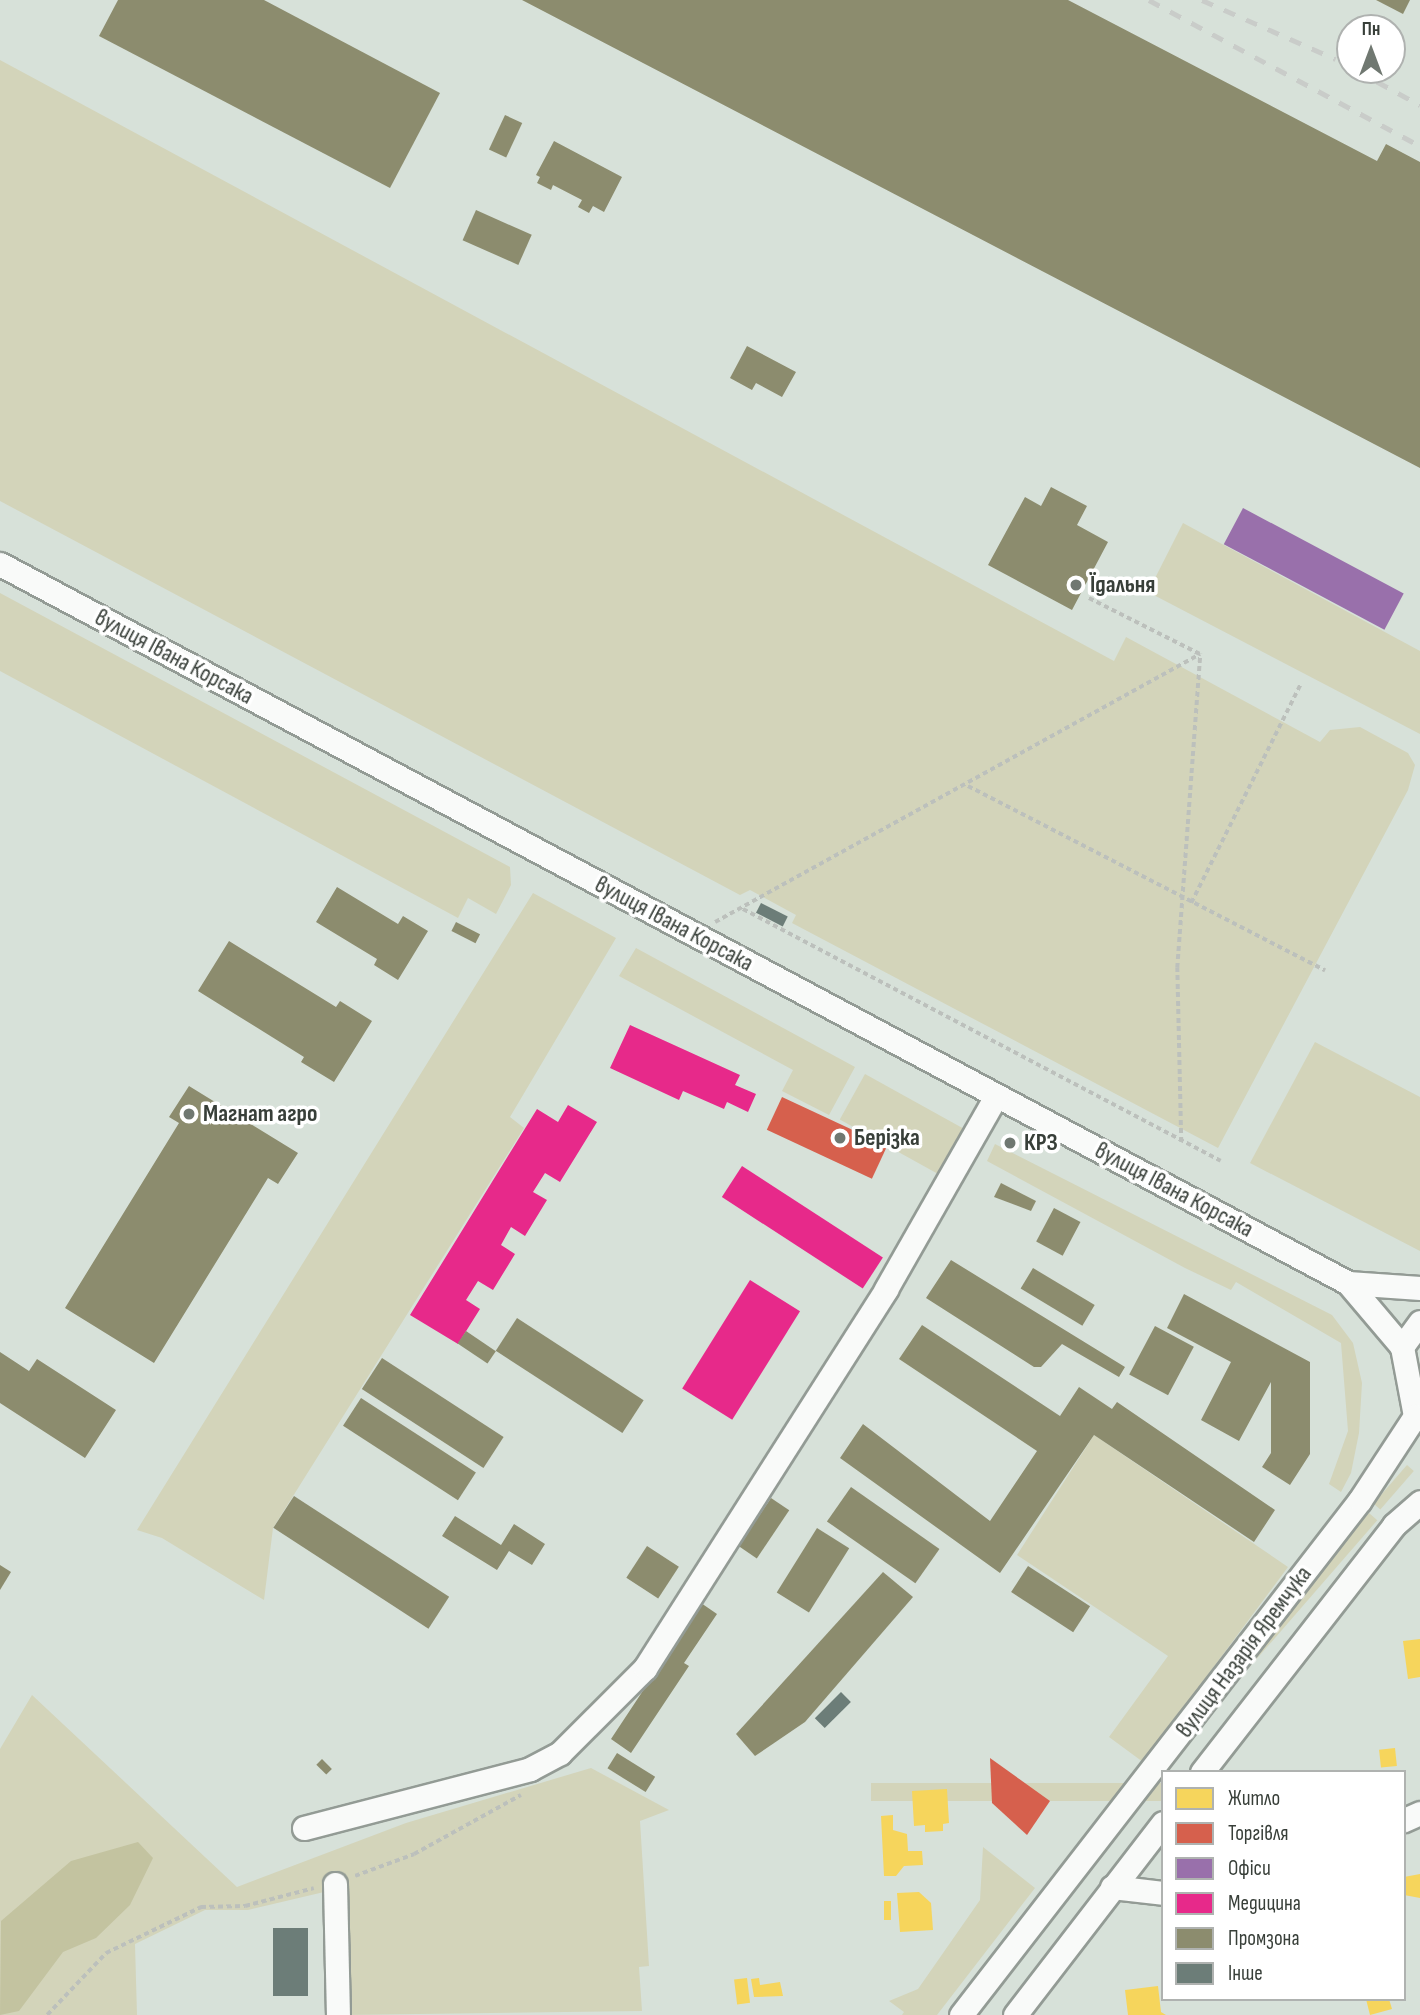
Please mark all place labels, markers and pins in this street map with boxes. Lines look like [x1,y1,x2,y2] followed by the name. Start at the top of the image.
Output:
[1090,571,1155,599] place label: Їдальня
[1068,577,1084,593] marker: Їдальня
[203,1100,317,1128] place label: Магнат агро
[181,1106,197,1122] marker: Магнат агро
[854,1124,920,1152] place label: Берізка
[1024,1129,1058,1157] place label: КРЗ
[832,1130,848,1146] marker: Берізка
[1002,1135,1018,1151] marker: КРЗ

